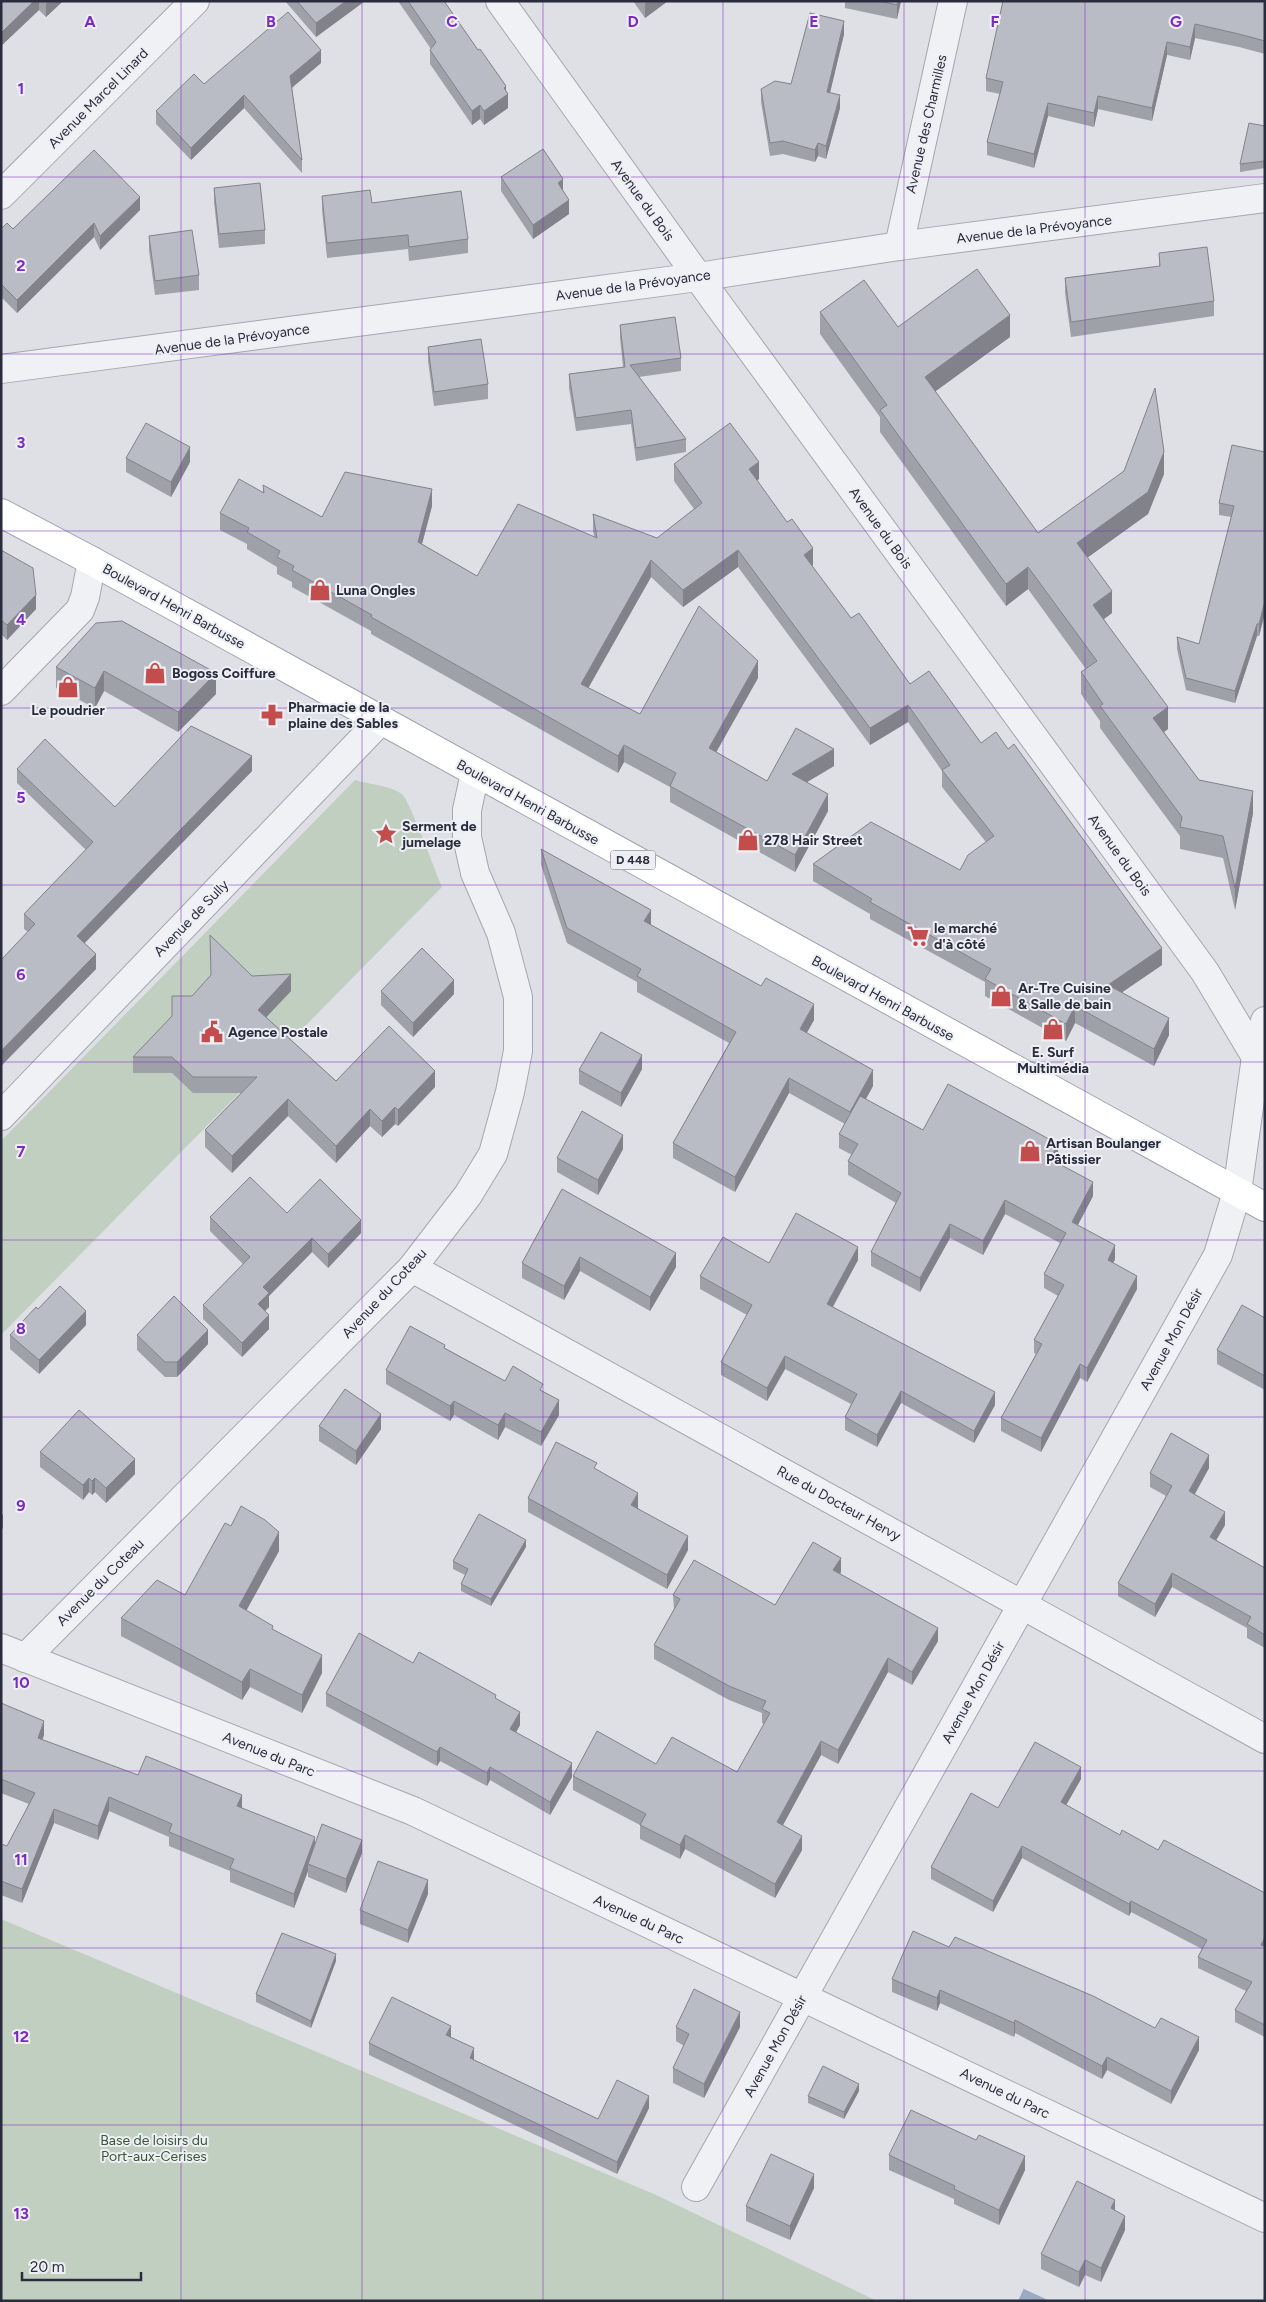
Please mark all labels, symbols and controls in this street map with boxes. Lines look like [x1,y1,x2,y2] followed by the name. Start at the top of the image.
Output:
[84,12,96,31] text: A
[266,12,276,31] text: B
[446,12,458,31] text: C
[627,12,639,31] text: D
[809,12,819,31] text: E
[991,12,1000,31] text: F
[1170,12,1182,31] text: G
[45,45,152,152] street label: Avenue Marcel Linard
[902,53,951,195] street label: Avenue des Charmilles
[18,79,24,98] text: 1
[607,156,678,244] street label: Avenue du Bois
[955,211,1113,247] street label: Avenue de la Prévoyance
[16,256,26,275] text: 2
[554,266,712,305] street label: Avenue de la Prévoyance
[153,320,311,359] street label: Avenue de la Prévoyance
[17,433,26,452] text: 3
[845,484,916,572] street label: Avenue du Bois
[100,560,248,653] street label: Boulevard Henri Barbusse
[307,577,333,603] shop icon: Luna Ongles
[336,582,416,599] place label: Luna Ongles
[16,610,26,629] text: 4
[142,660,168,686] shop icon: Bogoss Coiffure
[172,665,276,682] place label: Bogoss Coiffure
[55,674,81,700] shop icon: Le poudrier
[288,699,398,732] place label: Pharmacie de la plaine des Sables
[31,702,105,719] place label: Le poudrier
[259,702,285,728] pharmacy icon: Pharmacie de la plaine des Sables
[454,756,602,849] street label: Boulevard Henri Barbusse
[16,788,26,807] text: 5
[1084,811,1155,899] street label: Avenue du Bois
[401,818,477,851] place label: Serment de jumelage
[373,821,399,847] place icon: Serment de jumelage
[735,827,761,853] shop icon: 278 Hair Street
[764,832,863,849] place label: 278 Hair Street
[610,850,656,870] road number: D 448
[150,876,233,960] street label: Avenue de Sully
[934,920,997,953] place label: le marché d'à côté
[905,923,931,949] supermarket icon: le marché d'à côté
[809,952,957,1045] street label: Boulevard Henri Barbusse
[16,965,26,984] text: 6
[1018,980,1111,1013] place label: Ar-Tre Cuisine & Salle de bain
[988,983,1014,1009] shop icon: Ar-Tre Cuisine & Salle de bain
[1040,1016,1066,1042] shop icon: E. Surf Multimédia
[199,1019,225,1045] public building icon: Agence Postale
[228,1024,328,1041] place label: Agence Postale
[1017,1044,1089,1077] place label: E. Surf Multimédia
[1046,1135,1162,1168] place label: Artisan Boulanger Pâtissier
[1017,1138,1043,1164] shop icon: Artisan Boulanger Pâtissier
[17,1142,26,1161] text: 7
[338,1245,430,1342] street label: Avenue du Coteau
[1136,1285,1207,1393] street label: Avenue Mon Désir
[16,1319,26,1338] text: 8
[774,1462,904,1545] street label: Rue du Docteur Hervy
[16,1496,26,1515] text: 9
[53,1535,147,1629] street label: Avenue du Coteau
[938,1638,1009,1746] street label: Avenue Mon Désir
[12,1673,30,1692] text: 10
[220,1728,318,1781] street label: Avenue du Parc
[14,1850,28,1869] text: 11
[591,1891,687,1948] street label: Avenue du Parc
[740,1992,811,2100] street label: Avenue Mon Désir
[13,2027,29,2046] text: 12
[957,2064,1053,2123] street label: Avenue du Parc
[100,2132,208,2165] park label: Base de loisirs du Port-aux-Cerises
[13,2204,29,2223] text: 13
[22,2250,141,2282] scale bar
[30,2258,64,2276] text: 20 m

